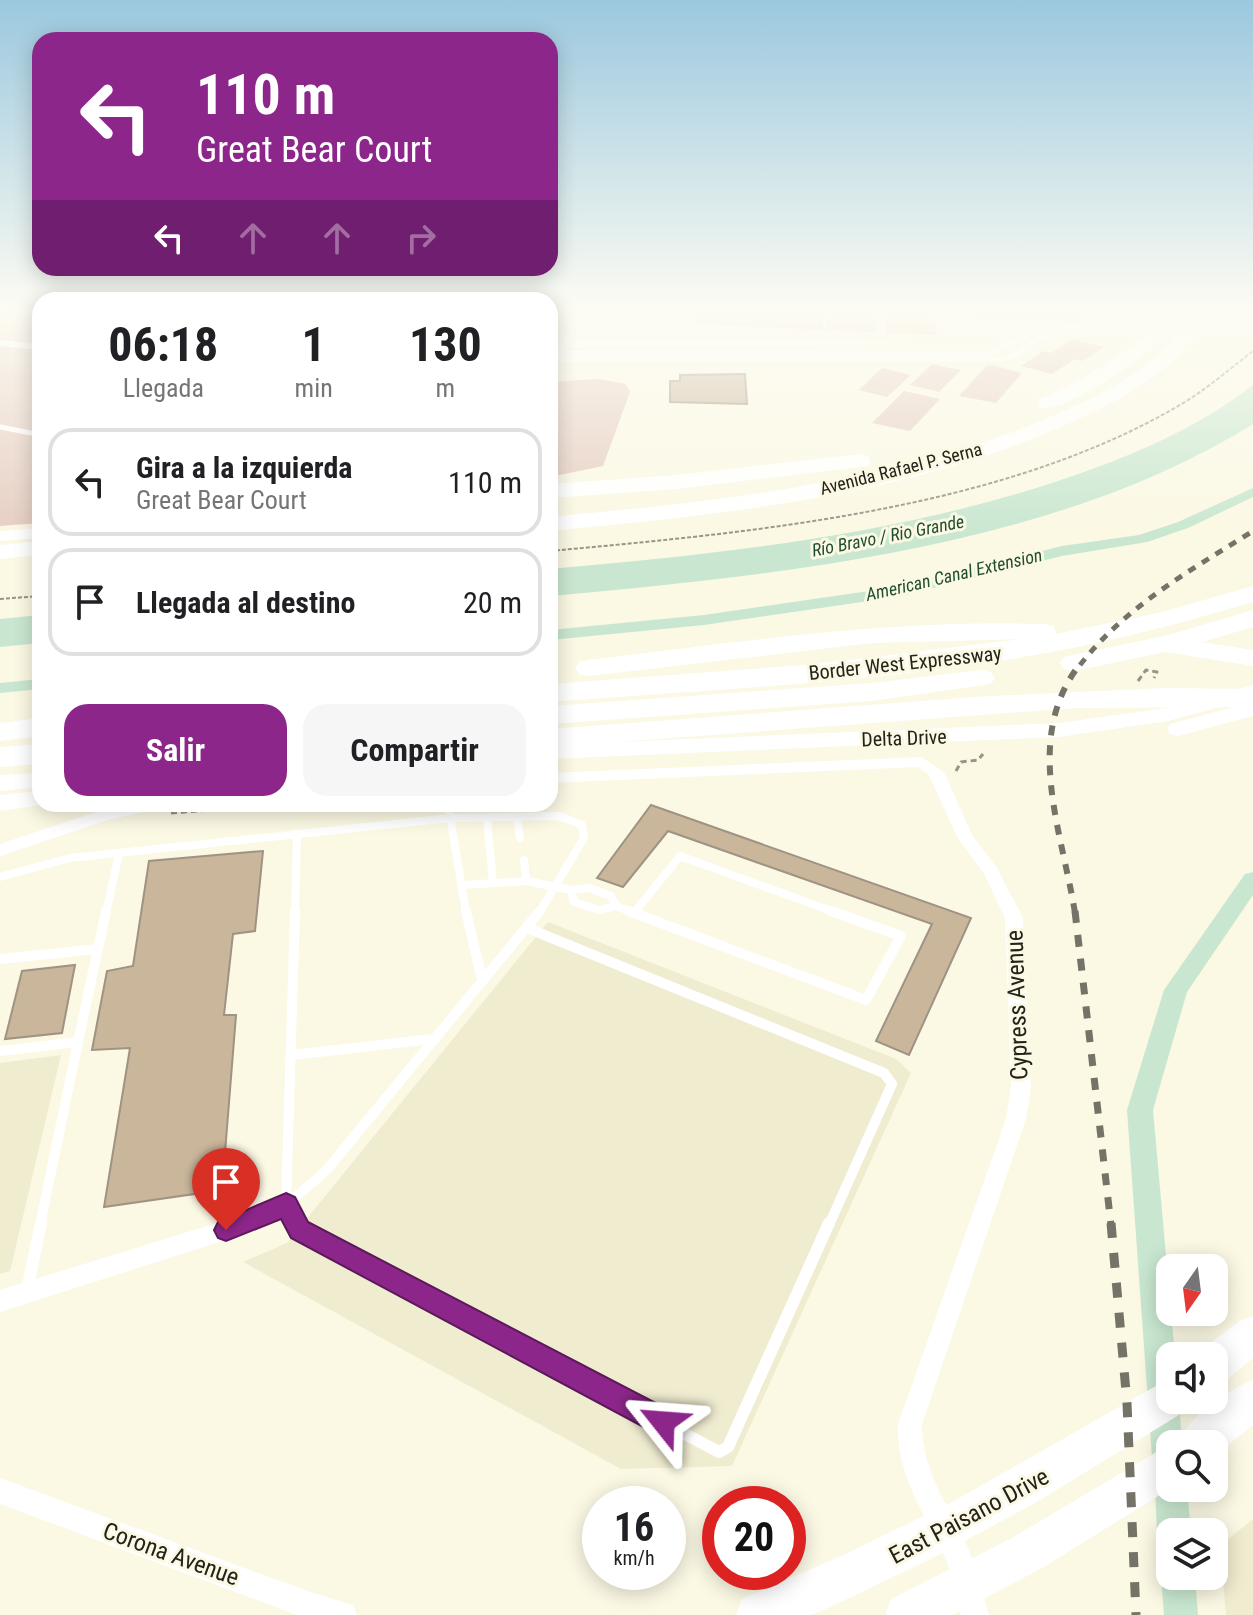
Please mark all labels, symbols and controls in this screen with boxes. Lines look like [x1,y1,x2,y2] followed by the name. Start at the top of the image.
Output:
[196,62,335,128] text: 110 m
[64,64,168,168] icon: left
[196,129,432,171] text: Great Bear Court
[147,216,191,260] icon: left
[231,216,275,260] icon: ahead
[315,216,359,260] icon: ahead
[399,216,443,260] icon: right
[108,316,218,373] text: 06:18
[302,316,326,373] text: 1
[409,316,482,373] text: 130
[123,373,204,403] text: Llegada
[295,373,333,403] text: min
[436,373,455,403] text: m
[818,438,984,499] street label: Avenida Rafael P. Serna
[136,450,352,485] text: Gira a la izquierda
[68,460,112,504] icon: left
[448,465,522,500] text: 110 m
[136,485,307,515] text: Great Bear Court
[810,510,966,561] water label: Río Bravo / Rio Grande
[863,544,1044,605] water label: American Canal Extension
[68,580,112,624] icon: arrive
[136,585,355,620] text: Llegada al destino
[463,585,522,620] text: 20 m
[807,641,1003,685] street label: Border West Expressway
[64,704,287,796] button: Salir
[303,704,526,796] button: Compartir
[861,725,947,751] street label: Delta Drive
[1000,929,1034,1081] street label: Cypress Avenue
[192,1148,260,1230] pin
[204,1160,248,1204] icon: arrive
[1156,1254,1228,1326] north arrow
[1156,1254,1228,1590] map controls
[1156,1342,1228,1414] button: sound
[621,1380,705,1464] position arrow
[1156,1430,1228,1502] button: search
[884,1462,1054,1570] street label: East Paisano Drive
[702,1486,806,1590] speed limit sign: 20
[614,1504,654,1551] text: 16
[99,1516,243,1592] street label: Corona Avenue
[1156,1518,1228,1590] button: layers
[613,1546,655,1570] text: km/h

